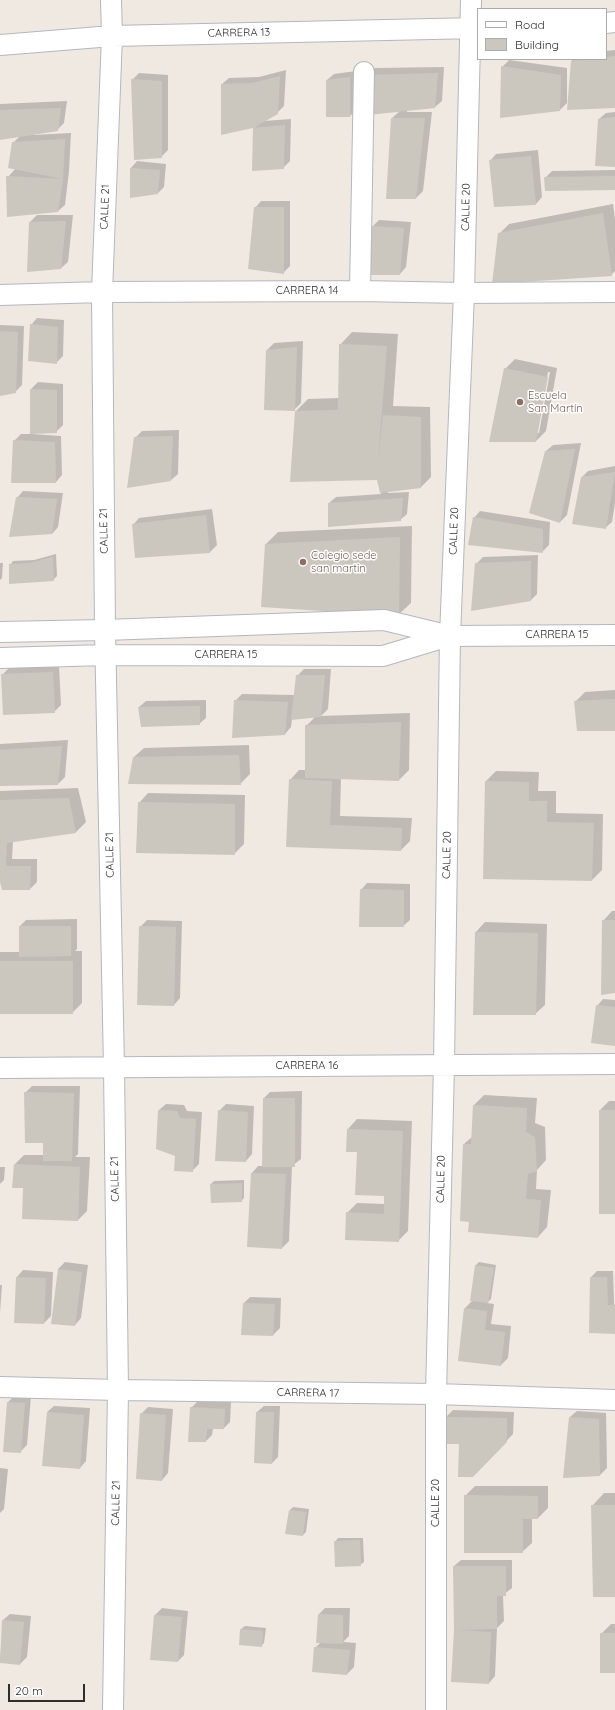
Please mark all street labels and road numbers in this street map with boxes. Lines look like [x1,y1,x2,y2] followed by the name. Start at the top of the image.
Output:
[208,26,270,40] street label: CARRERA 13
[459,183,473,231] street label: CALLE 20
[98,184,112,230] street label: CALLE 21
[276,284,338,298] street label: CARRERA 14
[447,507,461,555] street label: CALLE 20
[97,508,111,554] street label: CALLE 21
[526,628,588,642] street label: CARRERA 15
[195,648,257,662] street label: CARRERA 15
[440,831,454,879] street label: CALLE 20
[103,832,117,878] street label: CALLE 21
[276,1059,338,1073] street label: CARRERA 16
[434,1155,448,1203] street label: CALLE 20
[108,1156,122,1202] street label: CALLE 21
[277,1386,339,1400] street label: CARRERA 17
[429,1479,443,1527] street label: CALLE 20
[109,1480,123,1526] street label: CALLE 21

